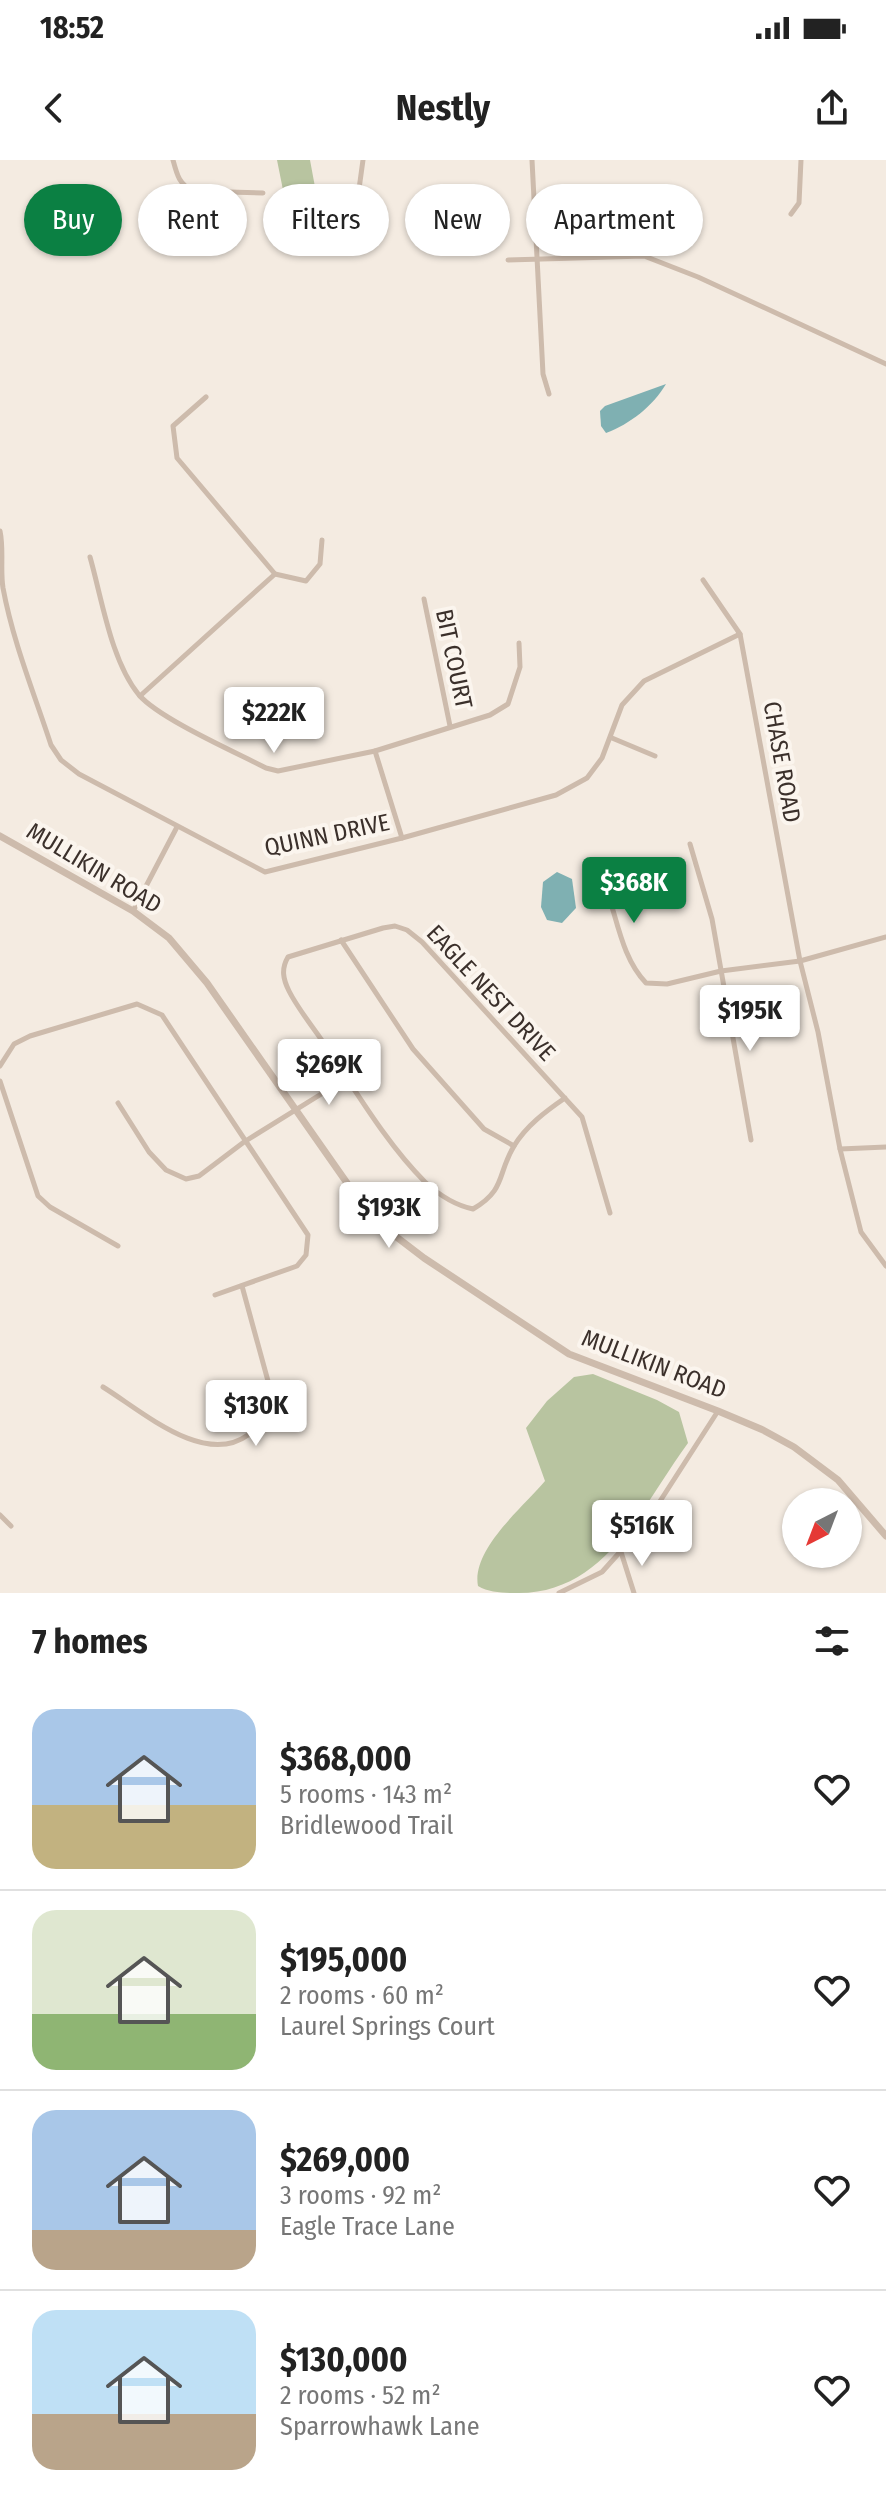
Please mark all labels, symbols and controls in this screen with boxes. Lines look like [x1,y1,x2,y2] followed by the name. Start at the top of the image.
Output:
[40,10,104,46] text: 18:52
[32,86,76,130] icon: back
[396,86,490,130] text: Nestly
[810,86,854,130] icon: share
[24,184,122,256] chip: Buy
[138,184,247,256] chip: Rent
[263,184,389,256] chip: Filters
[405,184,510,256] chip: New
[526,184,703,256] chip: Apartment
[430,607,478,711] street label: BIT COURT
[218,687,330,755] pin: $222K
[242,697,306,728] text: $222K
[758,699,806,825] street label: CHASE ROAD
[262,808,392,862] street label: QUINN DRIVE
[22,817,166,919] street label: MULLIKIN ROAD
[578,857,690,925] pin: $368K
[600,867,668,898] text: $368K
[421,919,561,1067] street label: EAGLE NEST DRIVE
[694,985,806,1053] pin: $195K
[718,995,782,1026] text: $195K
[273,1039,385,1107] pin: $269K
[296,1049,362,1080] text: $269K
[333,1182,445,1250] pin: $193K
[357,1192,421,1223] text: $193K
[578,1324,730,1404] street label: MULLIKIN ROAD
[200,1380,312,1448] pin: $130K
[224,1390,288,1421] text: $130K
[782,1488,862,1568] north arrow
[782,1488,862,1568] map controls
[586,1500,698,1568] pin: $516K
[610,1510,674,1541] text: $516K
[810,1619,854,1663] icon: filters
[32,1621,148,1662] text: 7 homes
[280,1738,412,1779] text: $368,000
[96,1741,192,1837] icon: home
[810,1767,854,1811] icon: heart
[280,1779,452,1810] text: 5 rooms · 143 m²
[280,1810,453,1841] text: Bridlewood Trail
[280,1939,407,1980] text: $195,000
[96,1942,192,2038] icon: home
[810,1968,854,2012] icon: heart
[280,1980,444,2011] text: 2 rooms · 60 m²
[280,2011,495,2042] text: Laurel Springs Court
[280,2139,410,2180] text: $269,000
[96,2142,192,2238] icon: home
[810,2168,854,2212] icon: heart
[280,2180,441,2211] text: 3 rooms · 92 m²
[280,2211,455,2242] text: Eagle Trace Lane
[280,2339,408,2380] text: $130,000
[96,2342,192,2438] icon: home
[810,2368,854,2412] icon: heart
[280,2380,441,2411] text: 2 rooms · 52 m²
[280,2411,480,2442] text: Sparrowhawk Lane

